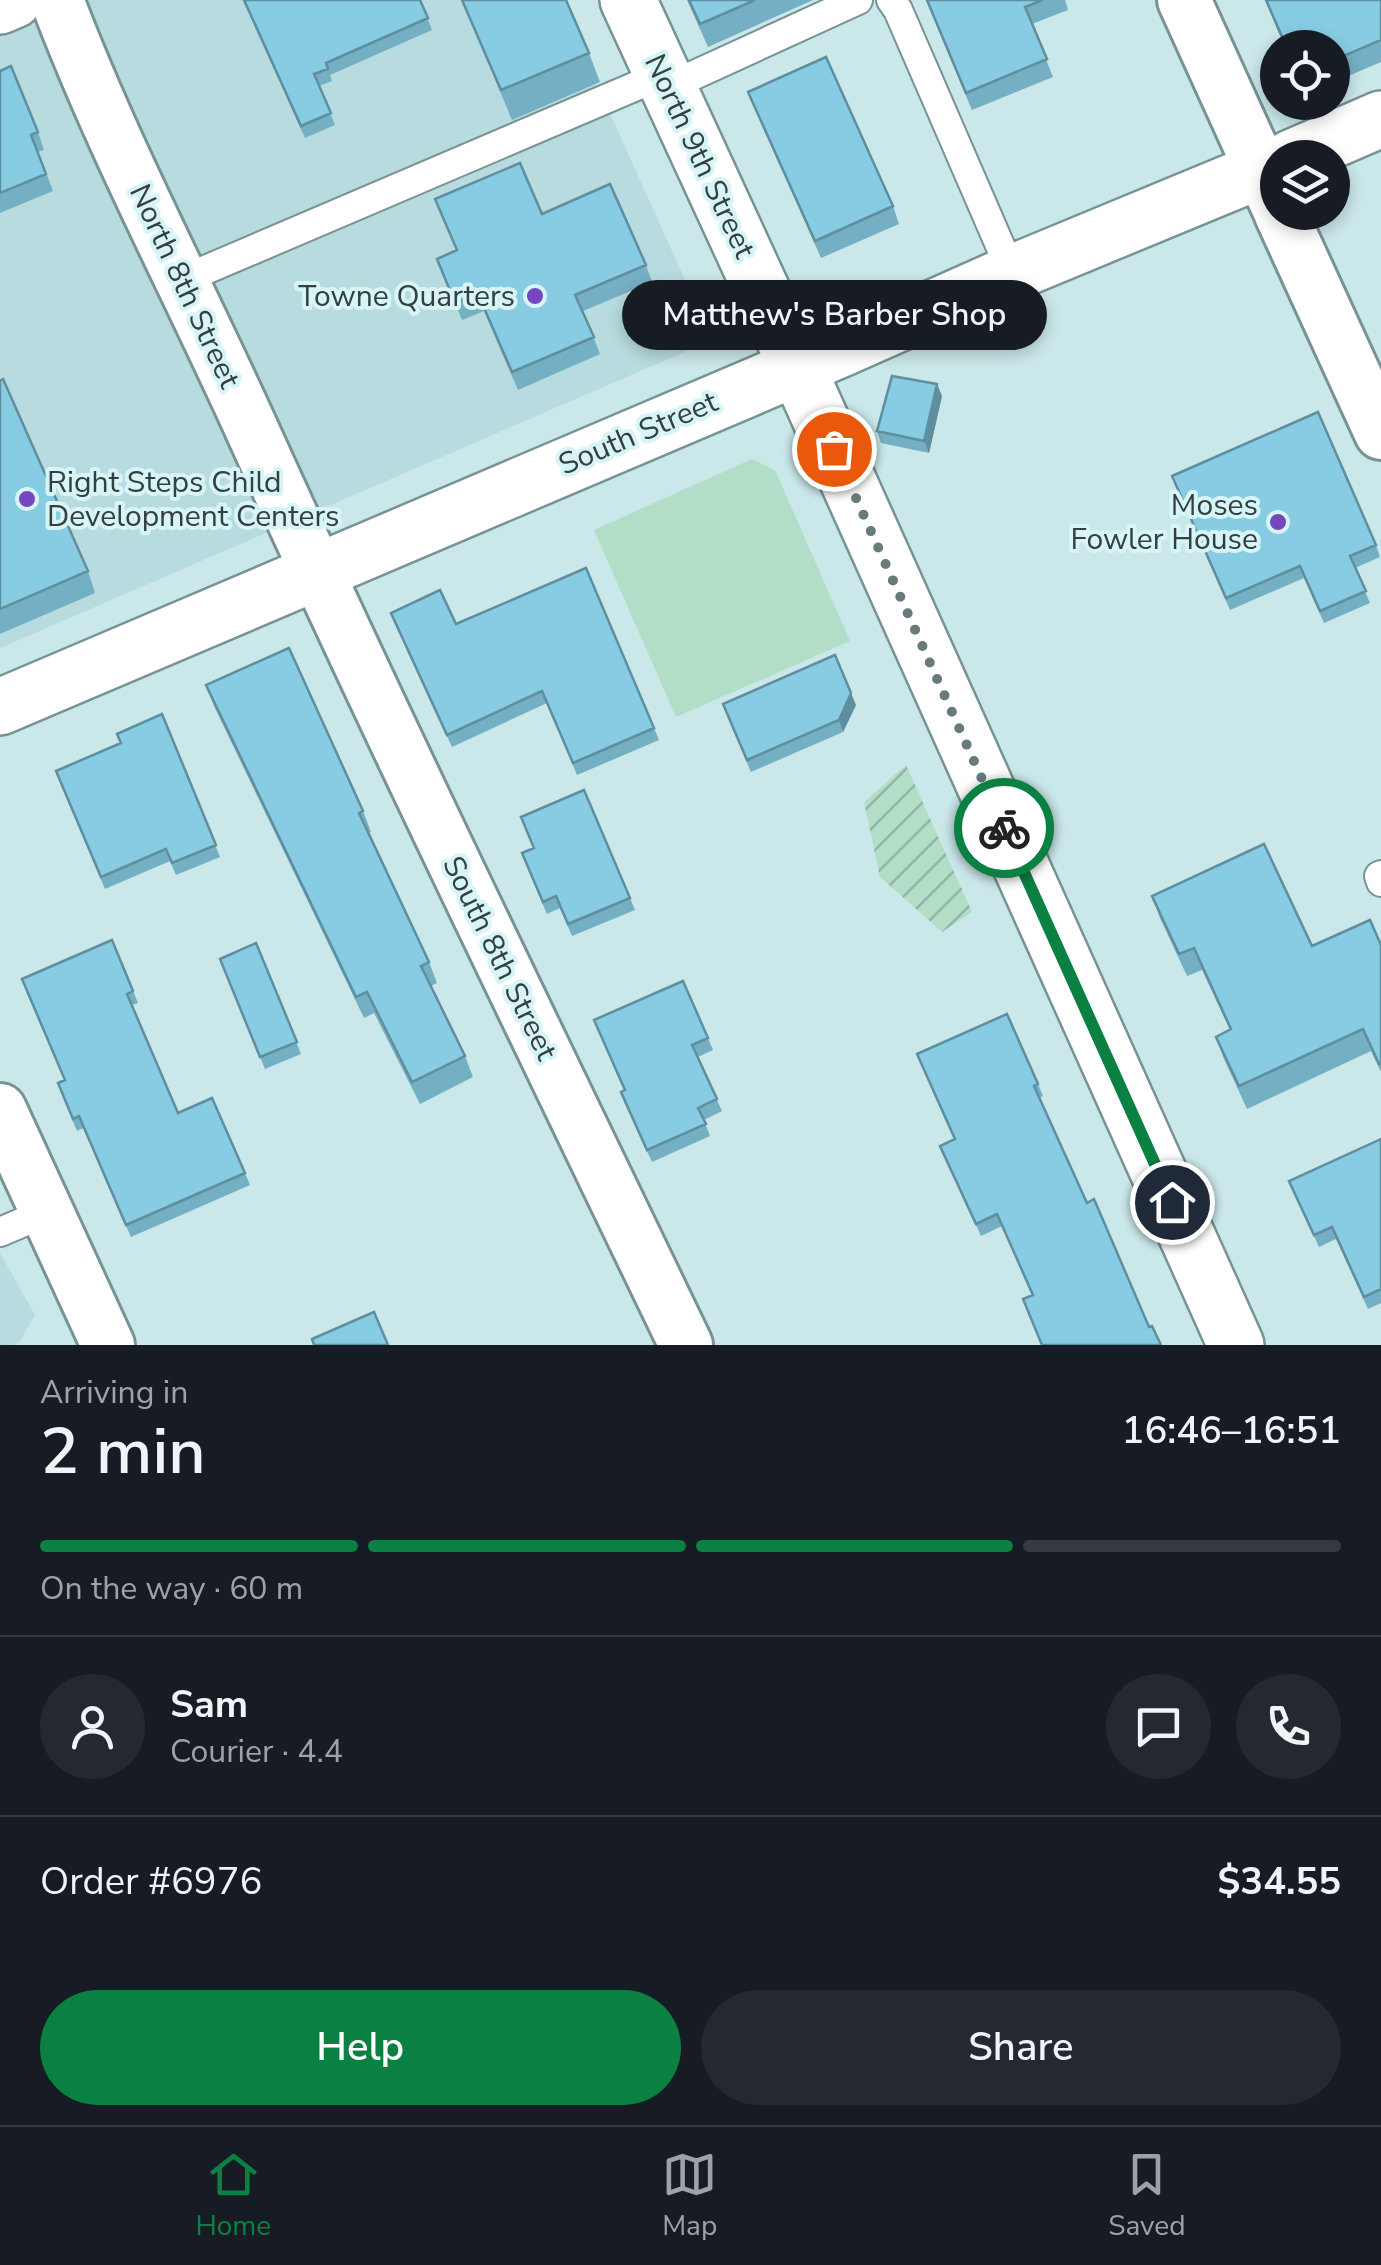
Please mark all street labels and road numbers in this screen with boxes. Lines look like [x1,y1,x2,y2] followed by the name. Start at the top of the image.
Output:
[634,48,765,265] street label: North 9th Street
[119,178,250,395] street label: North 8th Street
[552,381,724,485] street label: South Street
[432,849,567,1068] street label: South 8th Street

